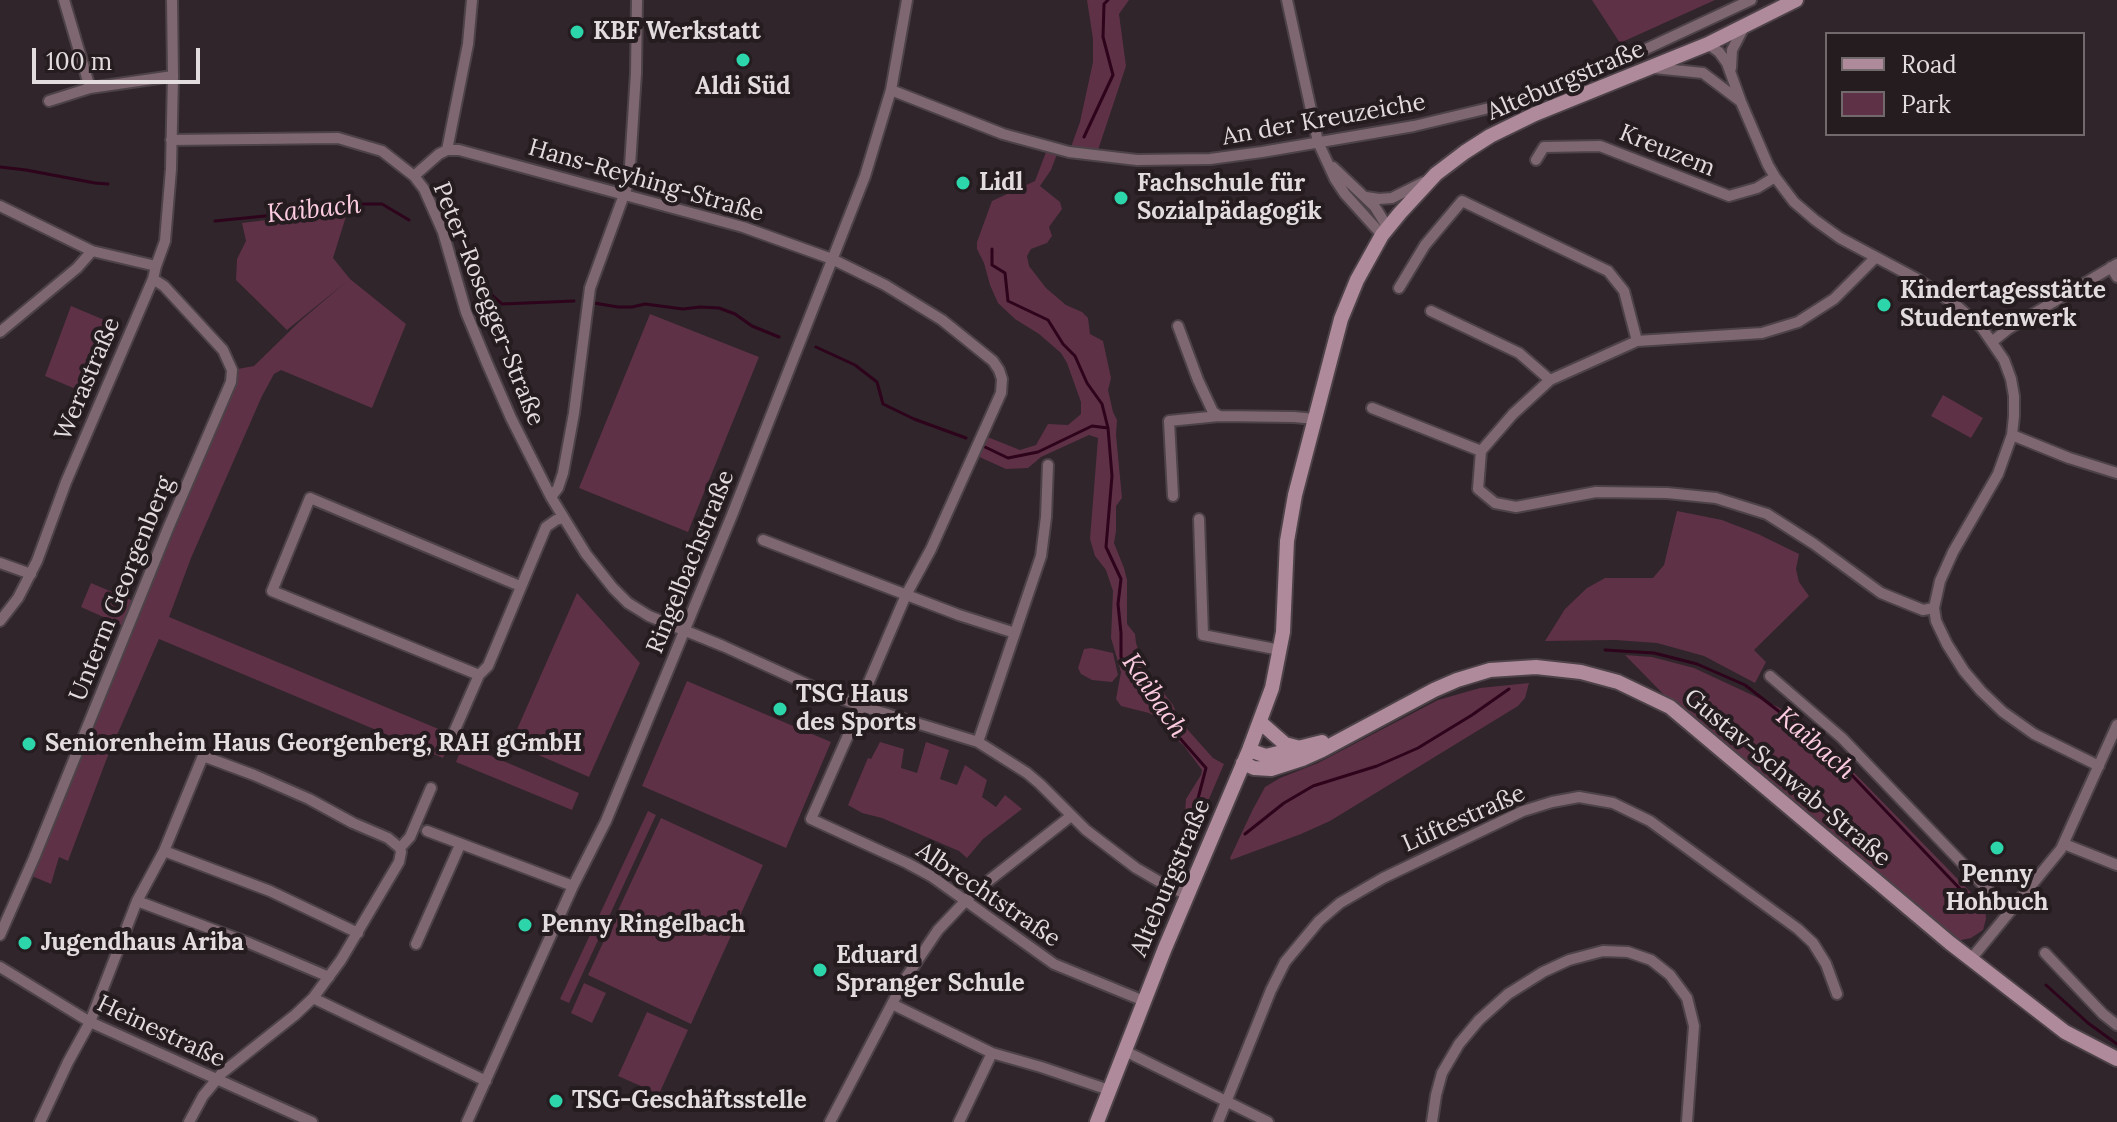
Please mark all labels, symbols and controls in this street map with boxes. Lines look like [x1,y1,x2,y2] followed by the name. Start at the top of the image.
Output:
[593,18,761,46] place label: KBF Werkstatt
[568,23,586,41] marker: KBF Werkstatt
[36,32,204,82] scale bar
[1825,32,2085,136] legend
[1483,35,1649,127] street label: Alteburgstraße
[46,46,112,77] text: 100 m
[1901,49,1957,80] text: Road
[734,51,752,69] marker: Aldi Süd
[695,73,791,101] place label: Aldi Süd
[1220,88,1428,152] street label: An der Kreuzeiche
[1901,89,1951,120] text: Park
[1615,119,1719,183] street label: Kreuzem
[525,134,767,228] street label: Hans-Reyhing-Straße
[979,169,1023,197] place label: Lidl
[1137,170,1322,226] place label: Fachschule für Sozialpädagogik
[954,174,972,192] marker: Lidl
[426,178,550,430] street label: Peter-Rosegger-Straße
[1112,189,1130,207] marker: Fachschule für Sozialpädagogik
[265,190,363,230] water label: Kaibach
[1900,277,2106,333] place label: Kindertagesstätte Studentenwerk
[1875,296,1893,314] marker: Kindertagesstätte Studentenwerk
[49,313,127,445] street label: Werastraße
[641,466,741,658] street label: Ringelbachstraße
[64,473,180,705] street label: Unterm Georgenberg
[1115,648,1193,744] water label: Kaibach
[796,681,916,737] place label: TSG Haus des Sports
[1678,683,1896,873] street label: Gustav-Schwab-Straße
[771,700,789,718] marker: TSG Haus des Sports
[1769,701,1861,787] water label: Kaibach
[45,730,582,758] place label: Seniorenheim Haus Georgenberg, RAH gGmbH
[20,735,38,753] marker: Seniorenheim Haus Georgenberg, RAH gGmbH
[1398,779,1530,859] street label: Lüftestraße
[1125,795,1217,961] street label: Alteburgstraße
[911,836,1065,954] street label: Albrechtstraße
[1988,839,2006,857] marker: Penny Hohbuch
[1945,861,2049,917] place label: Penny Hohbuch
[541,911,746,939] place label: Penny Ringelbach
[516,916,534,934] marker: Penny Ringelbach
[41,929,244,957] place label: Jugendhaus Ariba
[16,934,34,952] marker: Jugendhaus Ariba
[836,942,1025,998] place label: Eduard Spranger Schule
[811,961,829,979] marker: Eduard Spranger Schule
[92,990,230,1074] street label: Heinestraße
[572,1087,807,1115] place label: TSG-Geschäftsstelle
[547,1092,565,1110] marker: TSG-Geschäftsstelle

